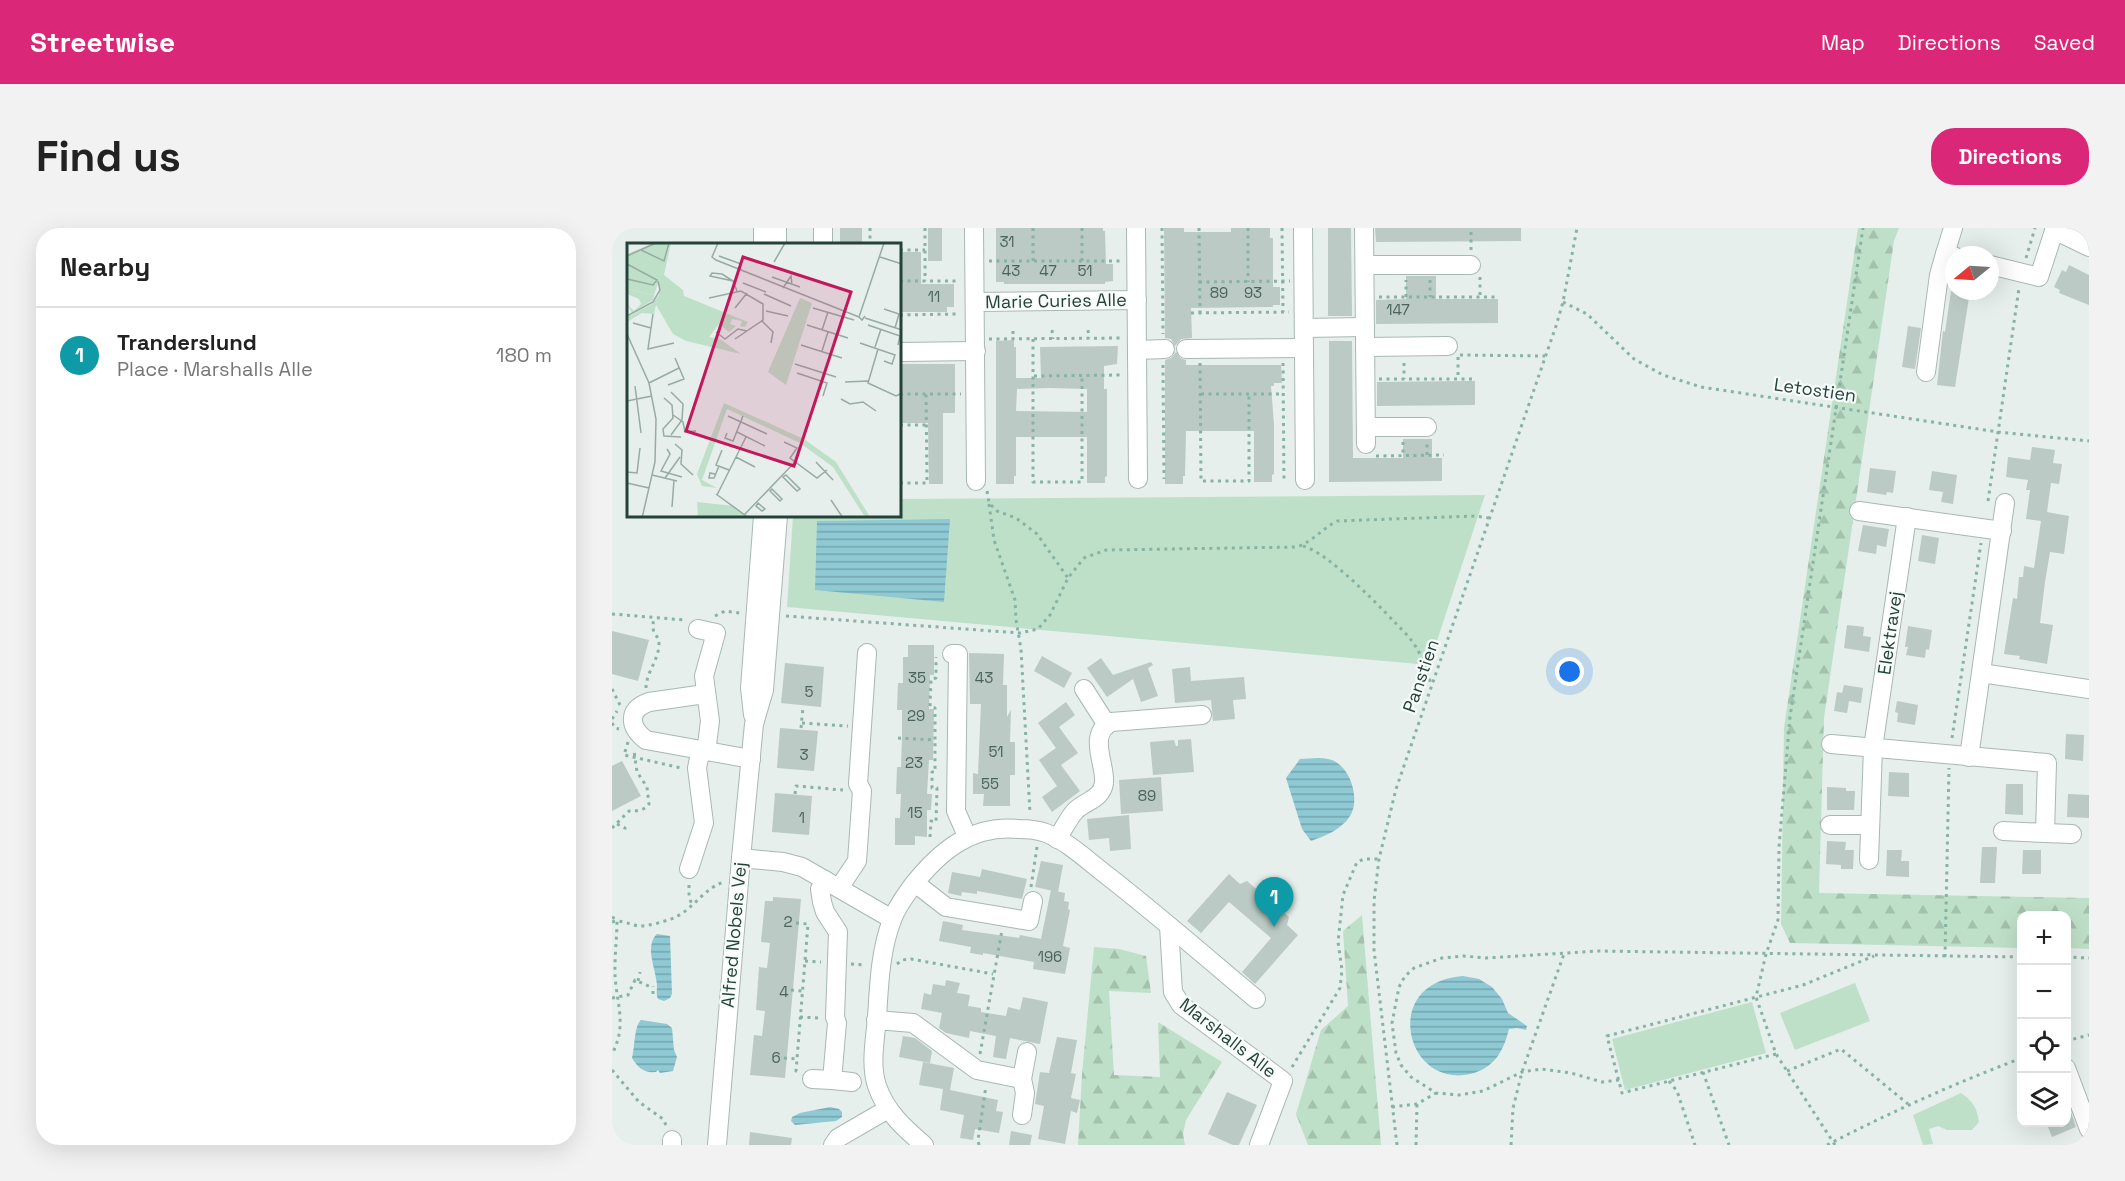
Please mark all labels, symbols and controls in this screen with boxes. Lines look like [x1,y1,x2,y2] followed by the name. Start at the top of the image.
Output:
[30,24,175,60] text: Streetwise
[1821,29,1865,56] text: Map
[1898,29,2001,56] text: Directions
[2034,29,2095,56] text: Saved
[1931,128,2089,185] button: Directions
[36,130,181,183] text: Find us
[999,232,1015,251] house number: 31
[627,243,902,518] inset map
[1945,246,1999,300] north arrow
[60,250,150,284] text: Nearby
[1002,261,1020,280] house number: 43
[1039,261,1057,280] house number: 47
[1077,261,1093,280] house number: 51
[1210,283,1228,302] house number: 89
[1244,283,1262,302] house number: 93
[928,287,940,306] house number: 11
[985,288,1127,313] street label: Marie Curies Alle
[1386,300,1410,319] house number: 147
[117,328,257,356] text: Tranderslund
[75,342,84,368] text: 1
[496,342,552,368] text: 180 m
[117,356,313,382] text: Place · Marshalls Alle
[1772,372,1858,407] street label: Letostien
[1872,590,1907,676] street label: Elektravej
[1397,636,1444,715] street label: Panstien
[1555,657,1584,686] your location
[908,668,926,687] house number: 35
[975,668,993,687] house number: 43
[805,682,814,701] house number: 5
[907,706,925,725] house number: 29
[988,742,1004,761] house number: 51
[799,745,809,764] house number: 3
[905,753,923,772] house number: 23
[981,774,999,793] house number: 55
[1138,786,1156,805] house number: 89
[907,803,923,822] house number: 15
[799,808,805,827] house number: 1
[716,861,751,1009] street label: Alfred Nobels Vej
[1254,878,1294,927] pin: 1
[2017,911,2071,1127] map controls
[2017,911,2071,965] button: +
[783,912,793,931] house number: 2
[1038,947,1062,966] house number: 196
[2017,965,2071,1019] button: −
[779,982,789,1001] house number: 4
[1175,993,1281,1083] street label: Marshalls Alle
[2017,1019,2071,1073] button: locate
[771,1048,781,1067] house number: 6
[2017,1073,2071,1127] button: layers

